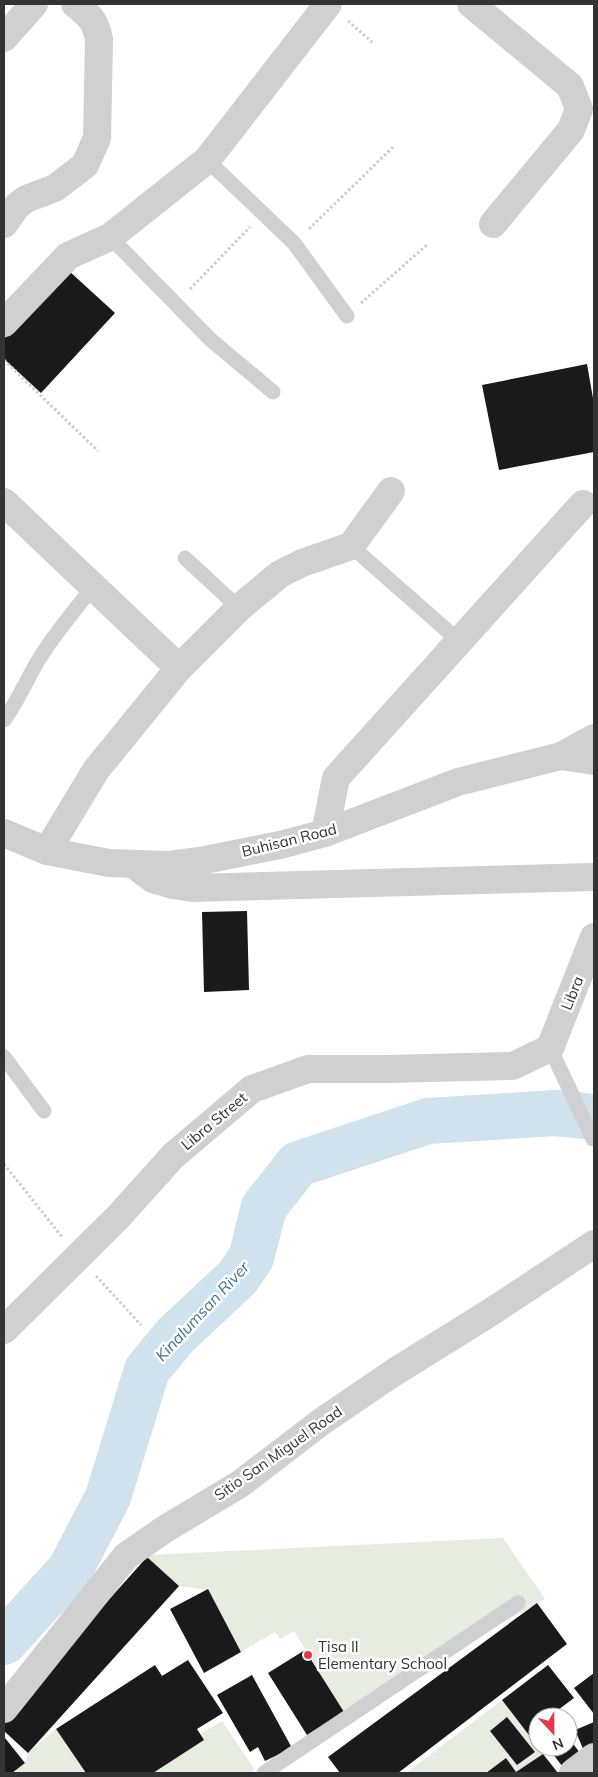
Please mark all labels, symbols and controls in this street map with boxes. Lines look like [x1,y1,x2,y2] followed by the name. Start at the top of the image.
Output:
[240,819,338,861] street label: Buhisan Road
[557,973,587,1013] street label: Libra
[177,1088,251,1154] street label: Libra Street
[151,1256,254,1365] water label: Kinalumsan River
[210,1402,346,1504] street label: Sitio San Miguel Road
[318,1637,447,1673] place label: Tisa II Elementary School
[302,1649,314,1661] marker: Tisa II Elementary School
[528,1707,578,1757] north arrow
[550,1734,566,1754] text: N

